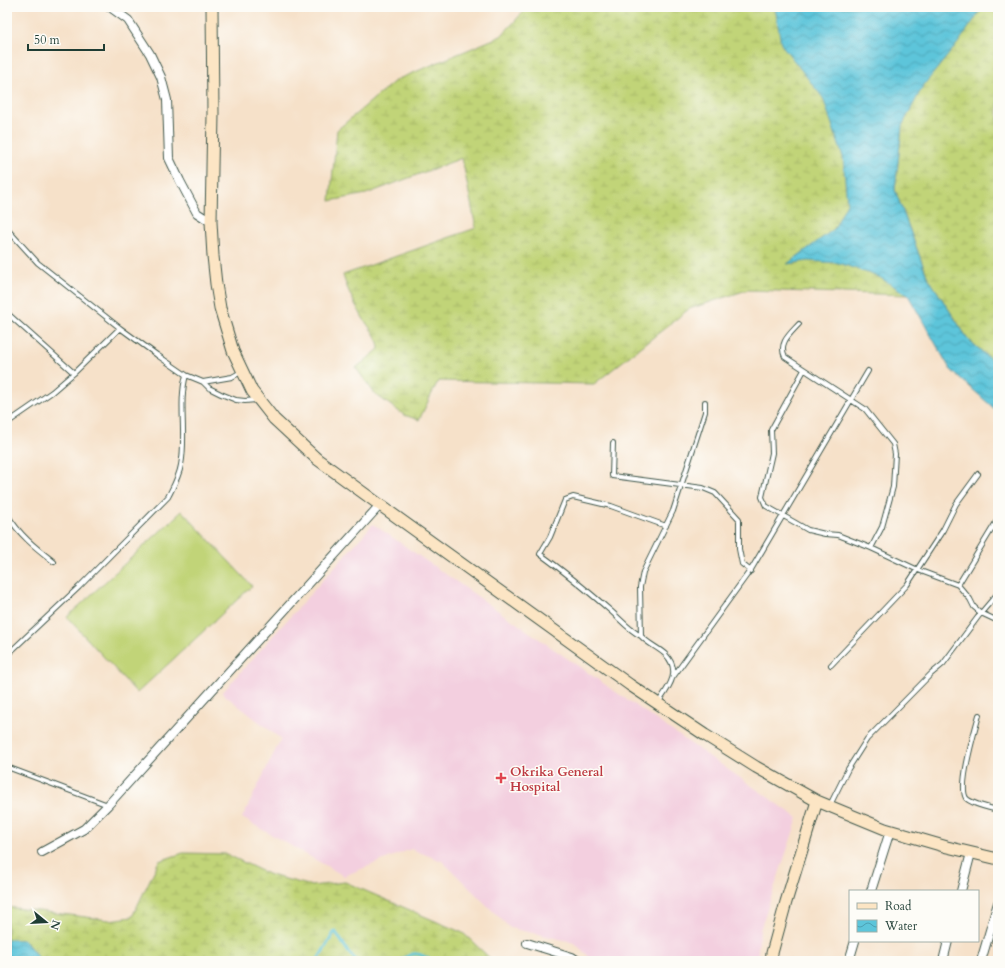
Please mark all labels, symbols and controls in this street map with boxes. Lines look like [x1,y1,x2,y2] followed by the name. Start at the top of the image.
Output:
[28,26,104,52] scale bar
[34,32,61,48] text: 50 m
[510,763,603,796] place label: Okrika General Hospital
[495,772,507,784] marker: Okrika General Hospital
[849,890,979,942] legend
[885,898,912,914] text: Road
[26,902,66,942] north arrow
[46,918,64,932] text: N
[884,918,918,934] text: Water

